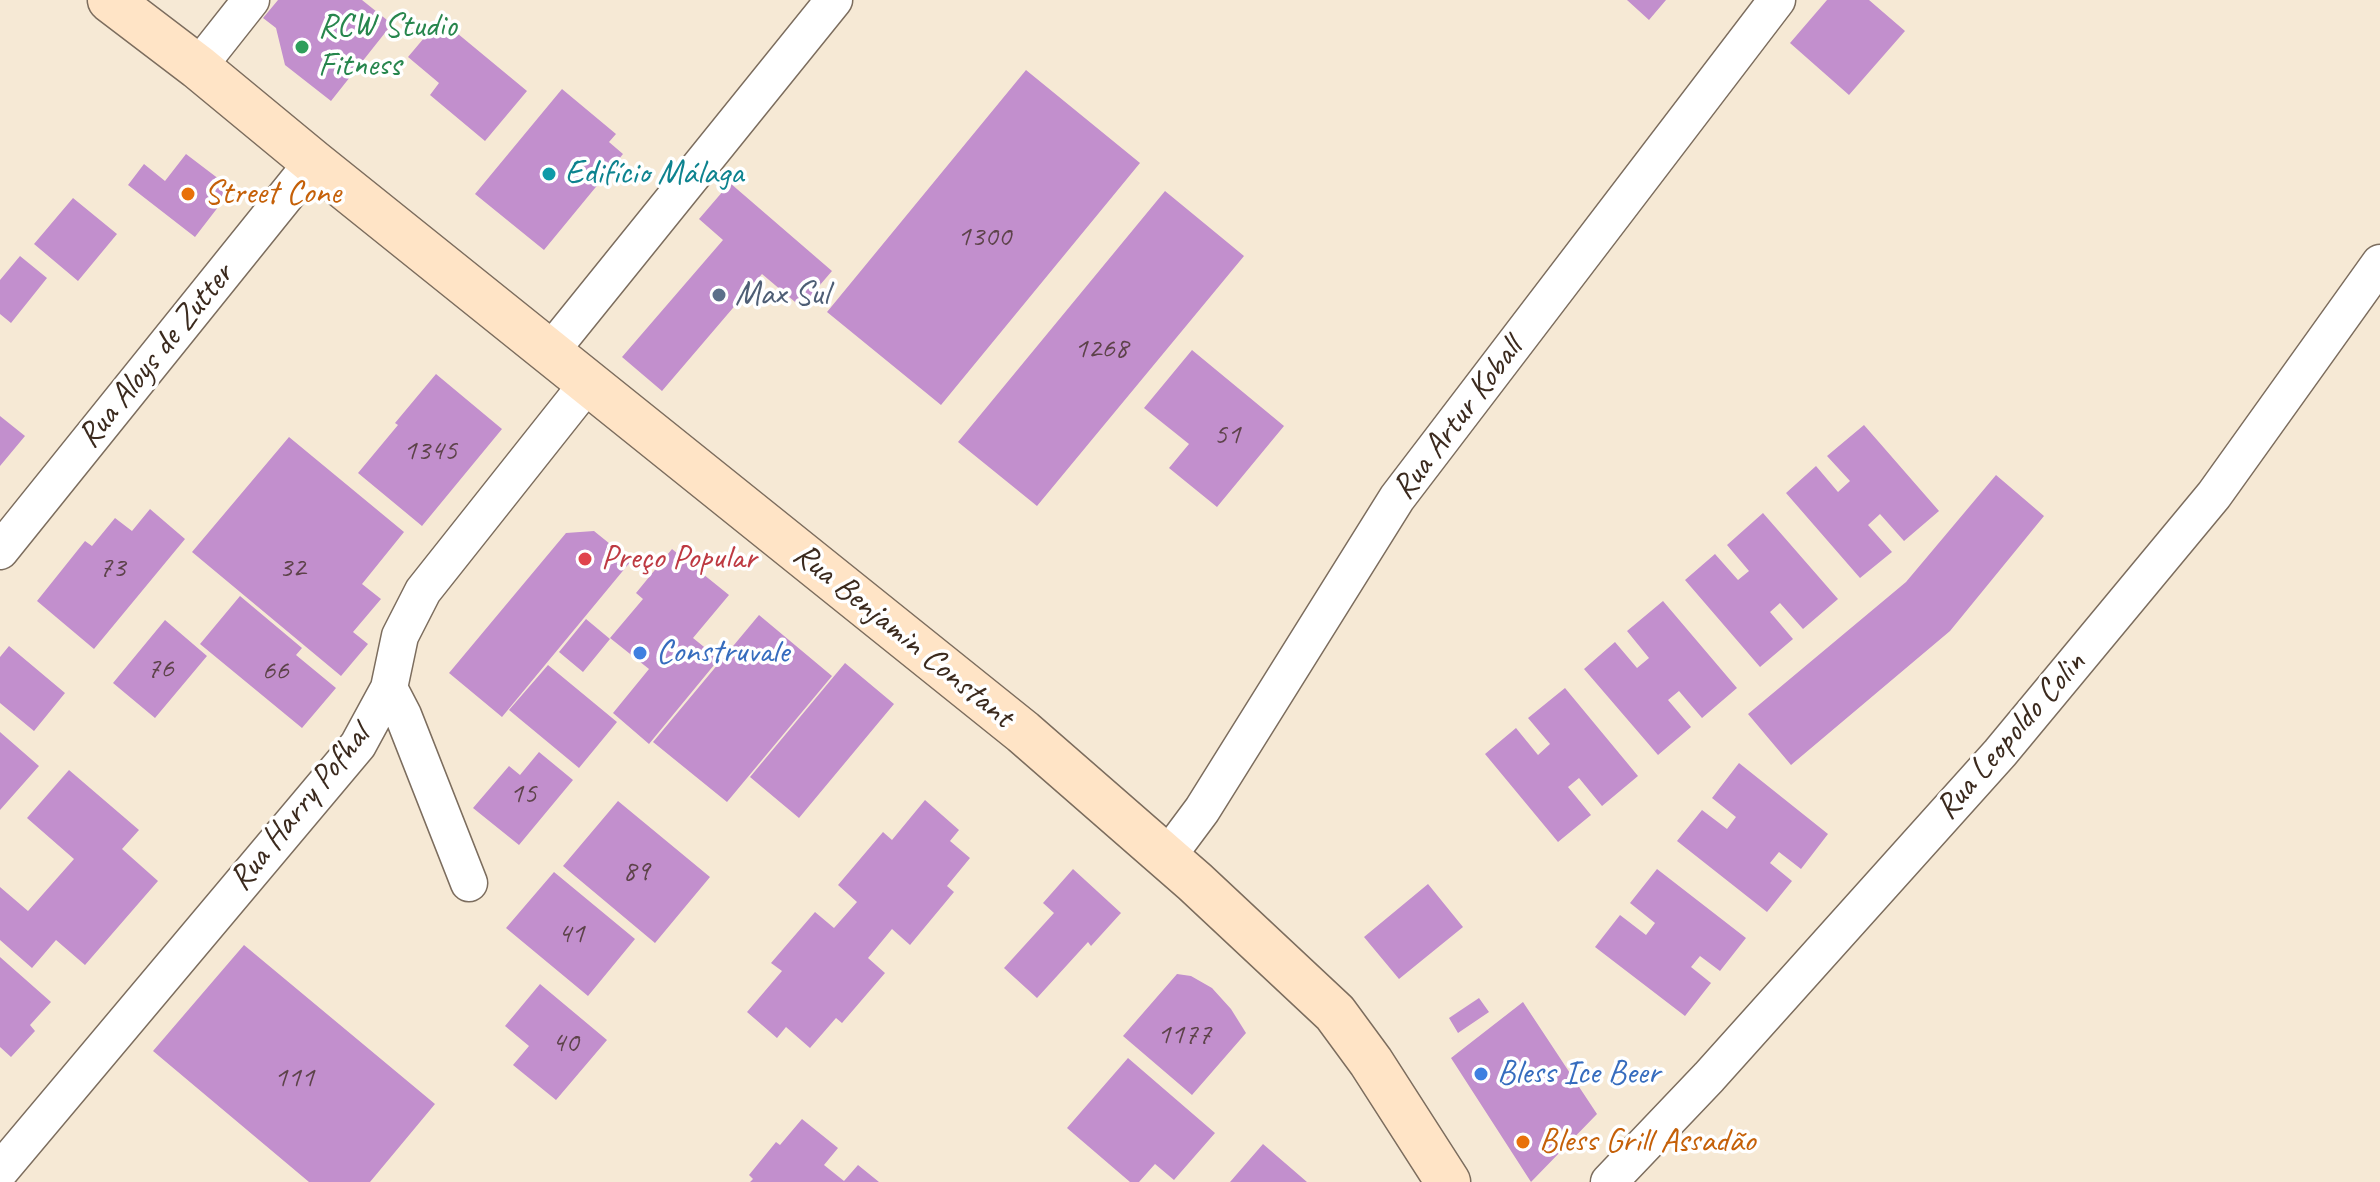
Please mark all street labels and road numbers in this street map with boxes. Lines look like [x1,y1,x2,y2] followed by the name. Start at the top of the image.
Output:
[69,255,243,457] street label: Rua Aloys de Zutter
[1384,330,1532,508] street label: Rua Artur Koball
[785,535,1021,737] street label: Rua Benjamin Constant
[1927,644,2095,828] street label: Rua Leopoldo Colin
[221,717,379,899] street label: Rua Harry Pofhal

